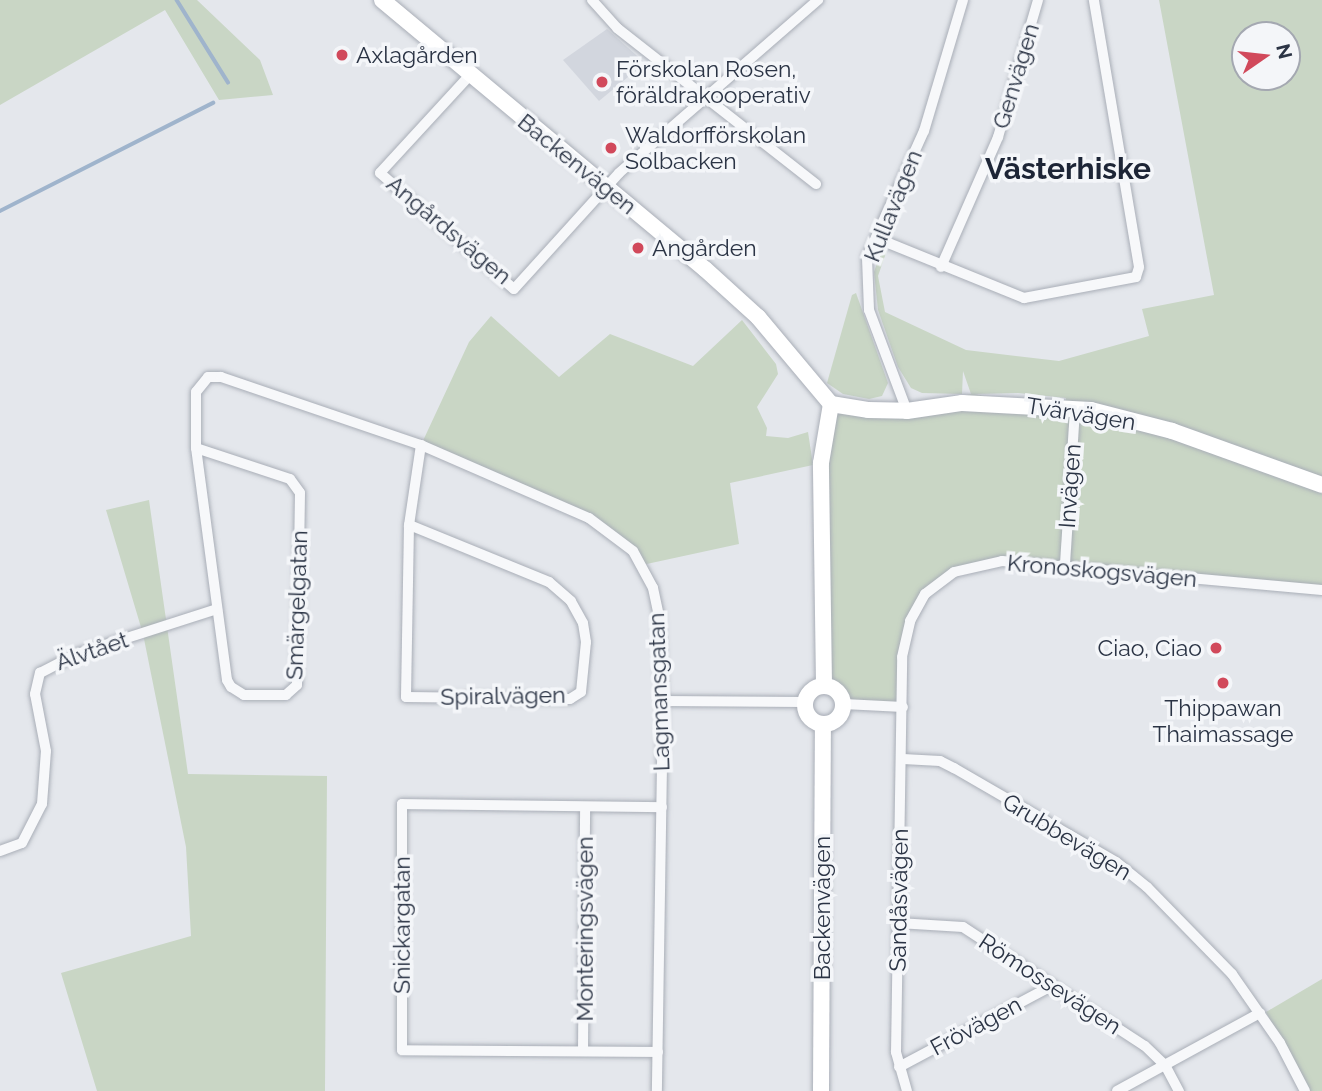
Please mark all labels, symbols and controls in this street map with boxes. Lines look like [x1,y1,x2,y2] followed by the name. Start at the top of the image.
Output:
[987,20,1045,132] street label: Genvägen
[1231,21,1301,91] north arrow
[356,41,478,69] place label: Axlagården
[1272,42,1297,61] text: N
[334,47,350,63] marker: Axlagården
[616,55,811,109] place label: Förskolan Rosen, föräldrakooperativ
[594,74,610,90] marker: Förskolan Rosen, föräldrakooperativ
[512,108,642,220] street label: Backenvägen
[625,121,806,175] place label: Waldorfförskolan Solbacken
[603,140,619,156] marker: Waldorfförskolan Solbacken
[858,146,928,266] street label: Kullavägen
[985,151,1151,187] district label: Västerhiske
[381,170,517,290] street label: Angårdsvägen
[652,234,757,262] place label: Angården
[630,240,646,256] marker: Angården
[1024,392,1138,436] street label: Tvärvägen
[1053,443,1087,529] street label: Invägen
[281,530,313,680] street label: Smärgelgatan
[1006,549,1198,593] street label: Kronoskogsvägen
[642,612,676,772] street label: Lagmansgatan
[52,626,132,676] street label: Älvtået
[1097,634,1202,662] place label: Ciao, Ciao
[1208,640,1224,656] marker: Ciao, Ciao
[1215,675,1231,691] marker: Thippawan Thaimassage
[440,681,566,711] street label: Spiralvägen
[1152,694,1294,748] place label: Thippawan Thaimassage
[998,788,1136,886] street label: Grubbevägen
[884,828,914,972] street label: Sandåsvägen
[571,836,599,1022] street label: Monteringsvägen
[808,836,836,980] street label: Backenvägen
[388,856,416,994] street label: Snickargatan
[974,928,1126,1040] street label: Römossevägen
[926,991,1026,1061] street label: Frövägen

